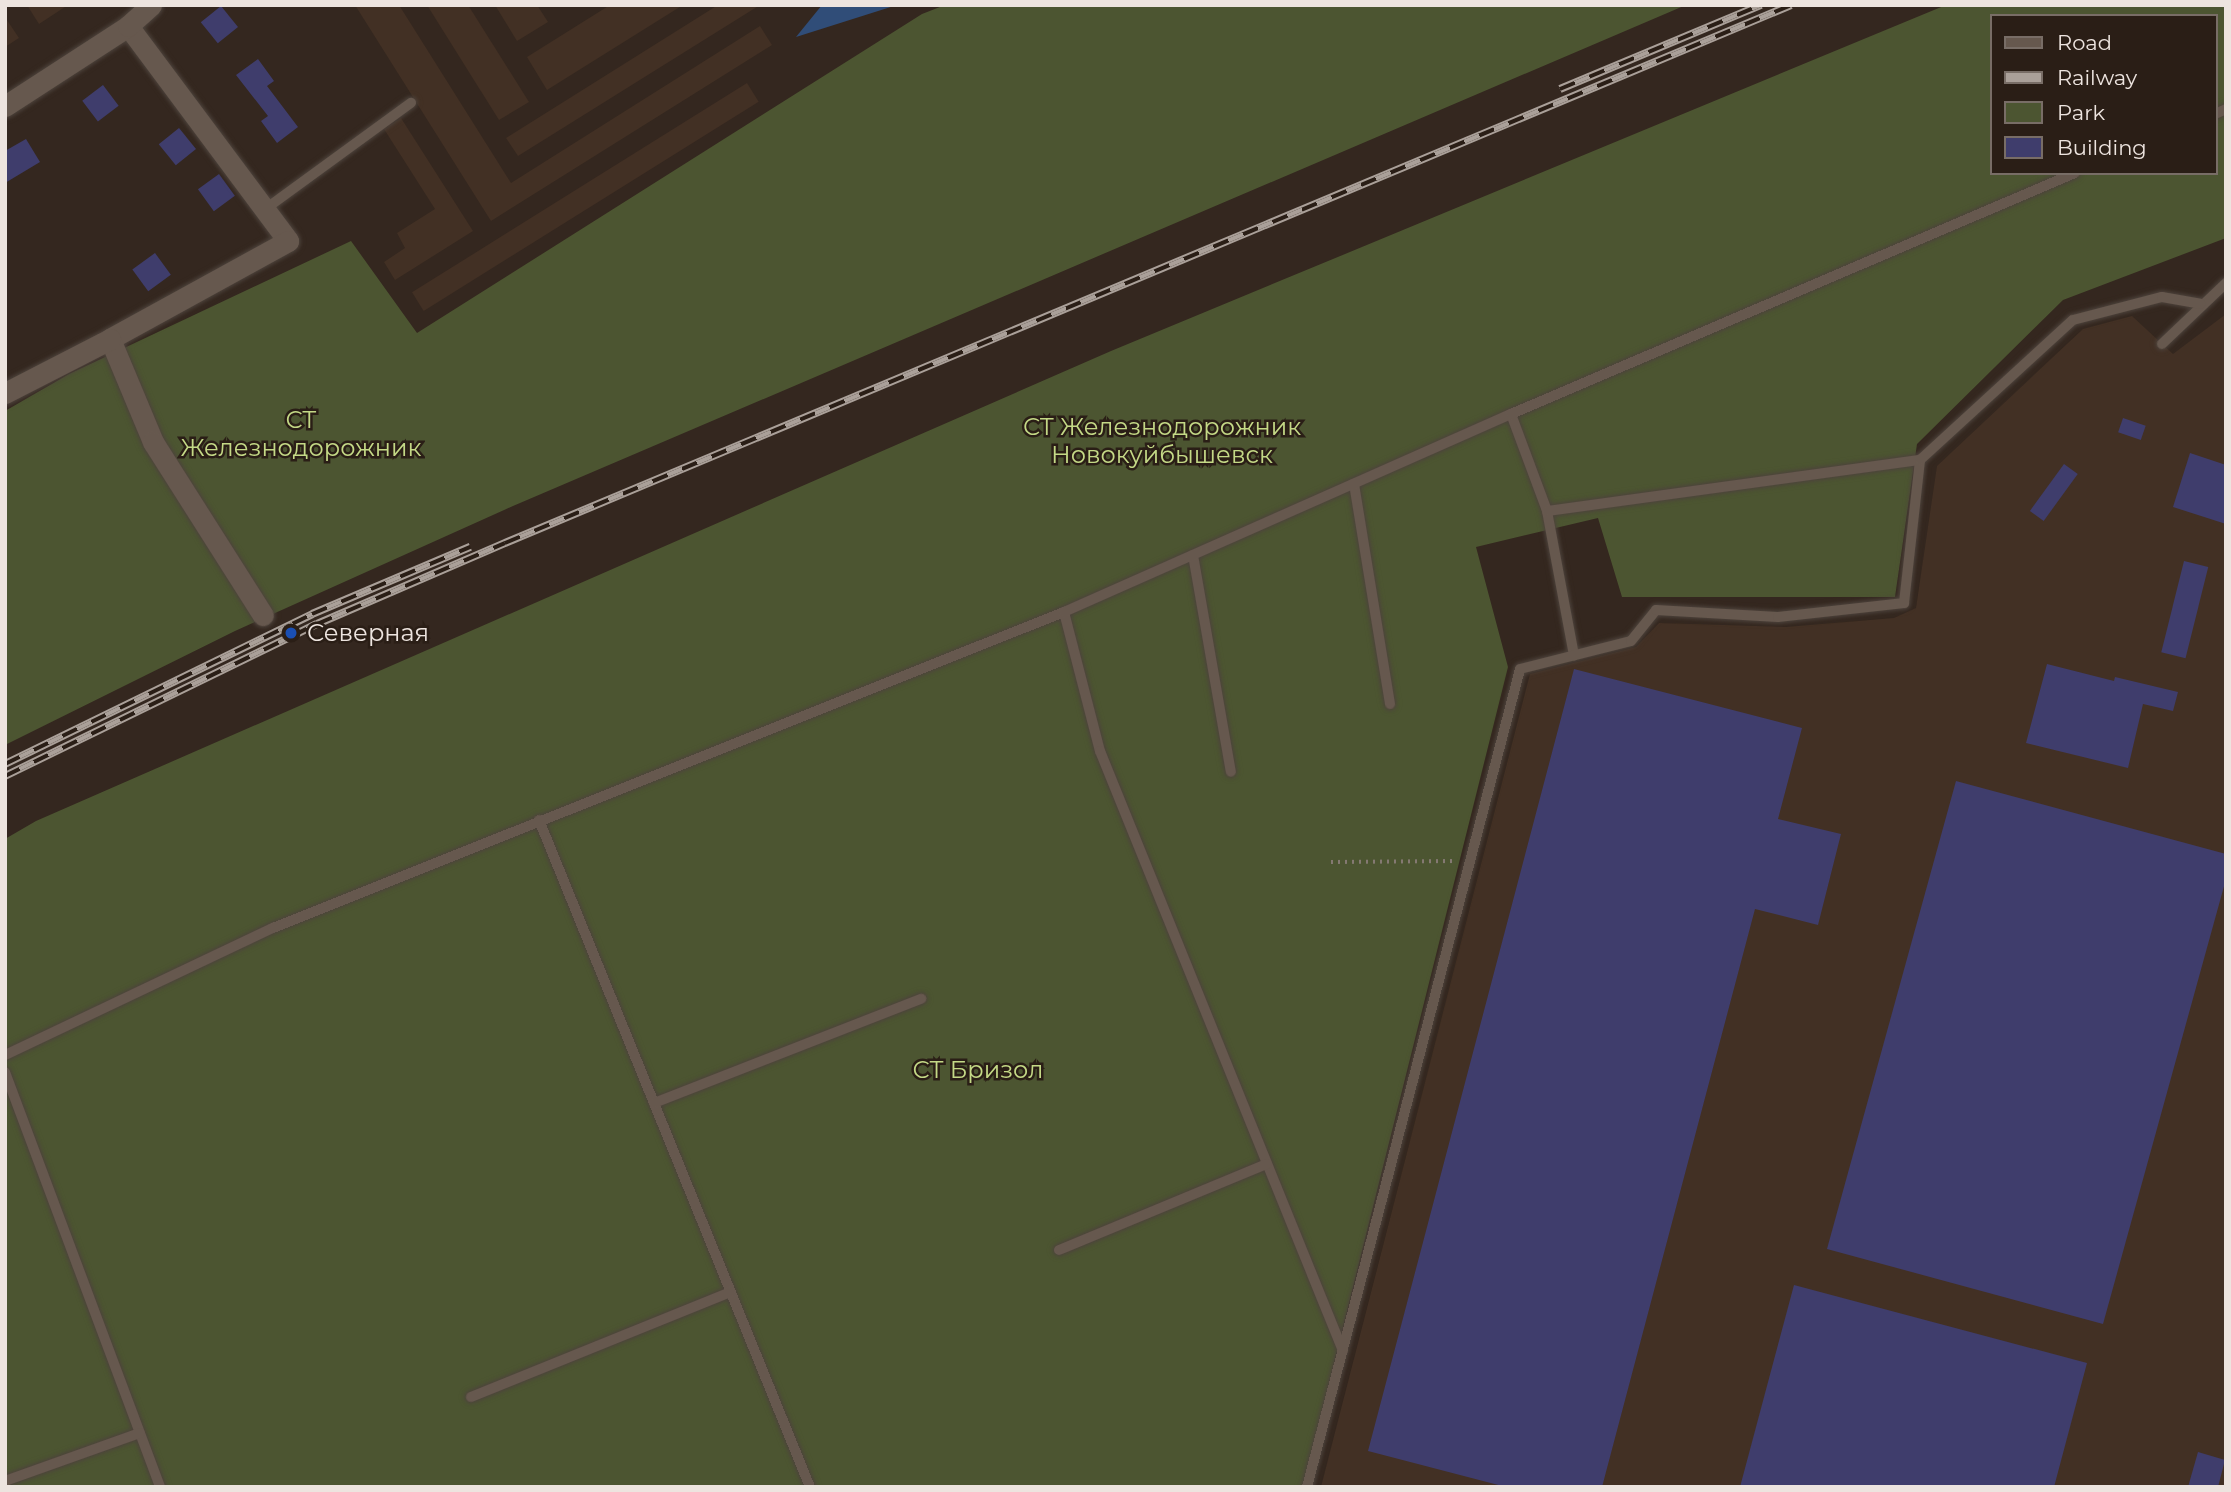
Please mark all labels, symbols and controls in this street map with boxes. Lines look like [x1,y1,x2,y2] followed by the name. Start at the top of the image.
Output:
[1990,14,2217,175] legend
[2057,30,2112,55] text: Road
[2057,65,2137,90] text: Railway
[2057,100,2105,125] text: Park
[2057,135,2147,160] text: Building
[180,406,422,462] park label: СТ Железнодорожник
[1023,413,1301,469] park label: СТ Железнодорожник Новокуйбышевск
[307,619,429,647] place label: Северная
[281,623,301,643] marker: Северная
[913,1056,1043,1084] park label: СТ Бризол

